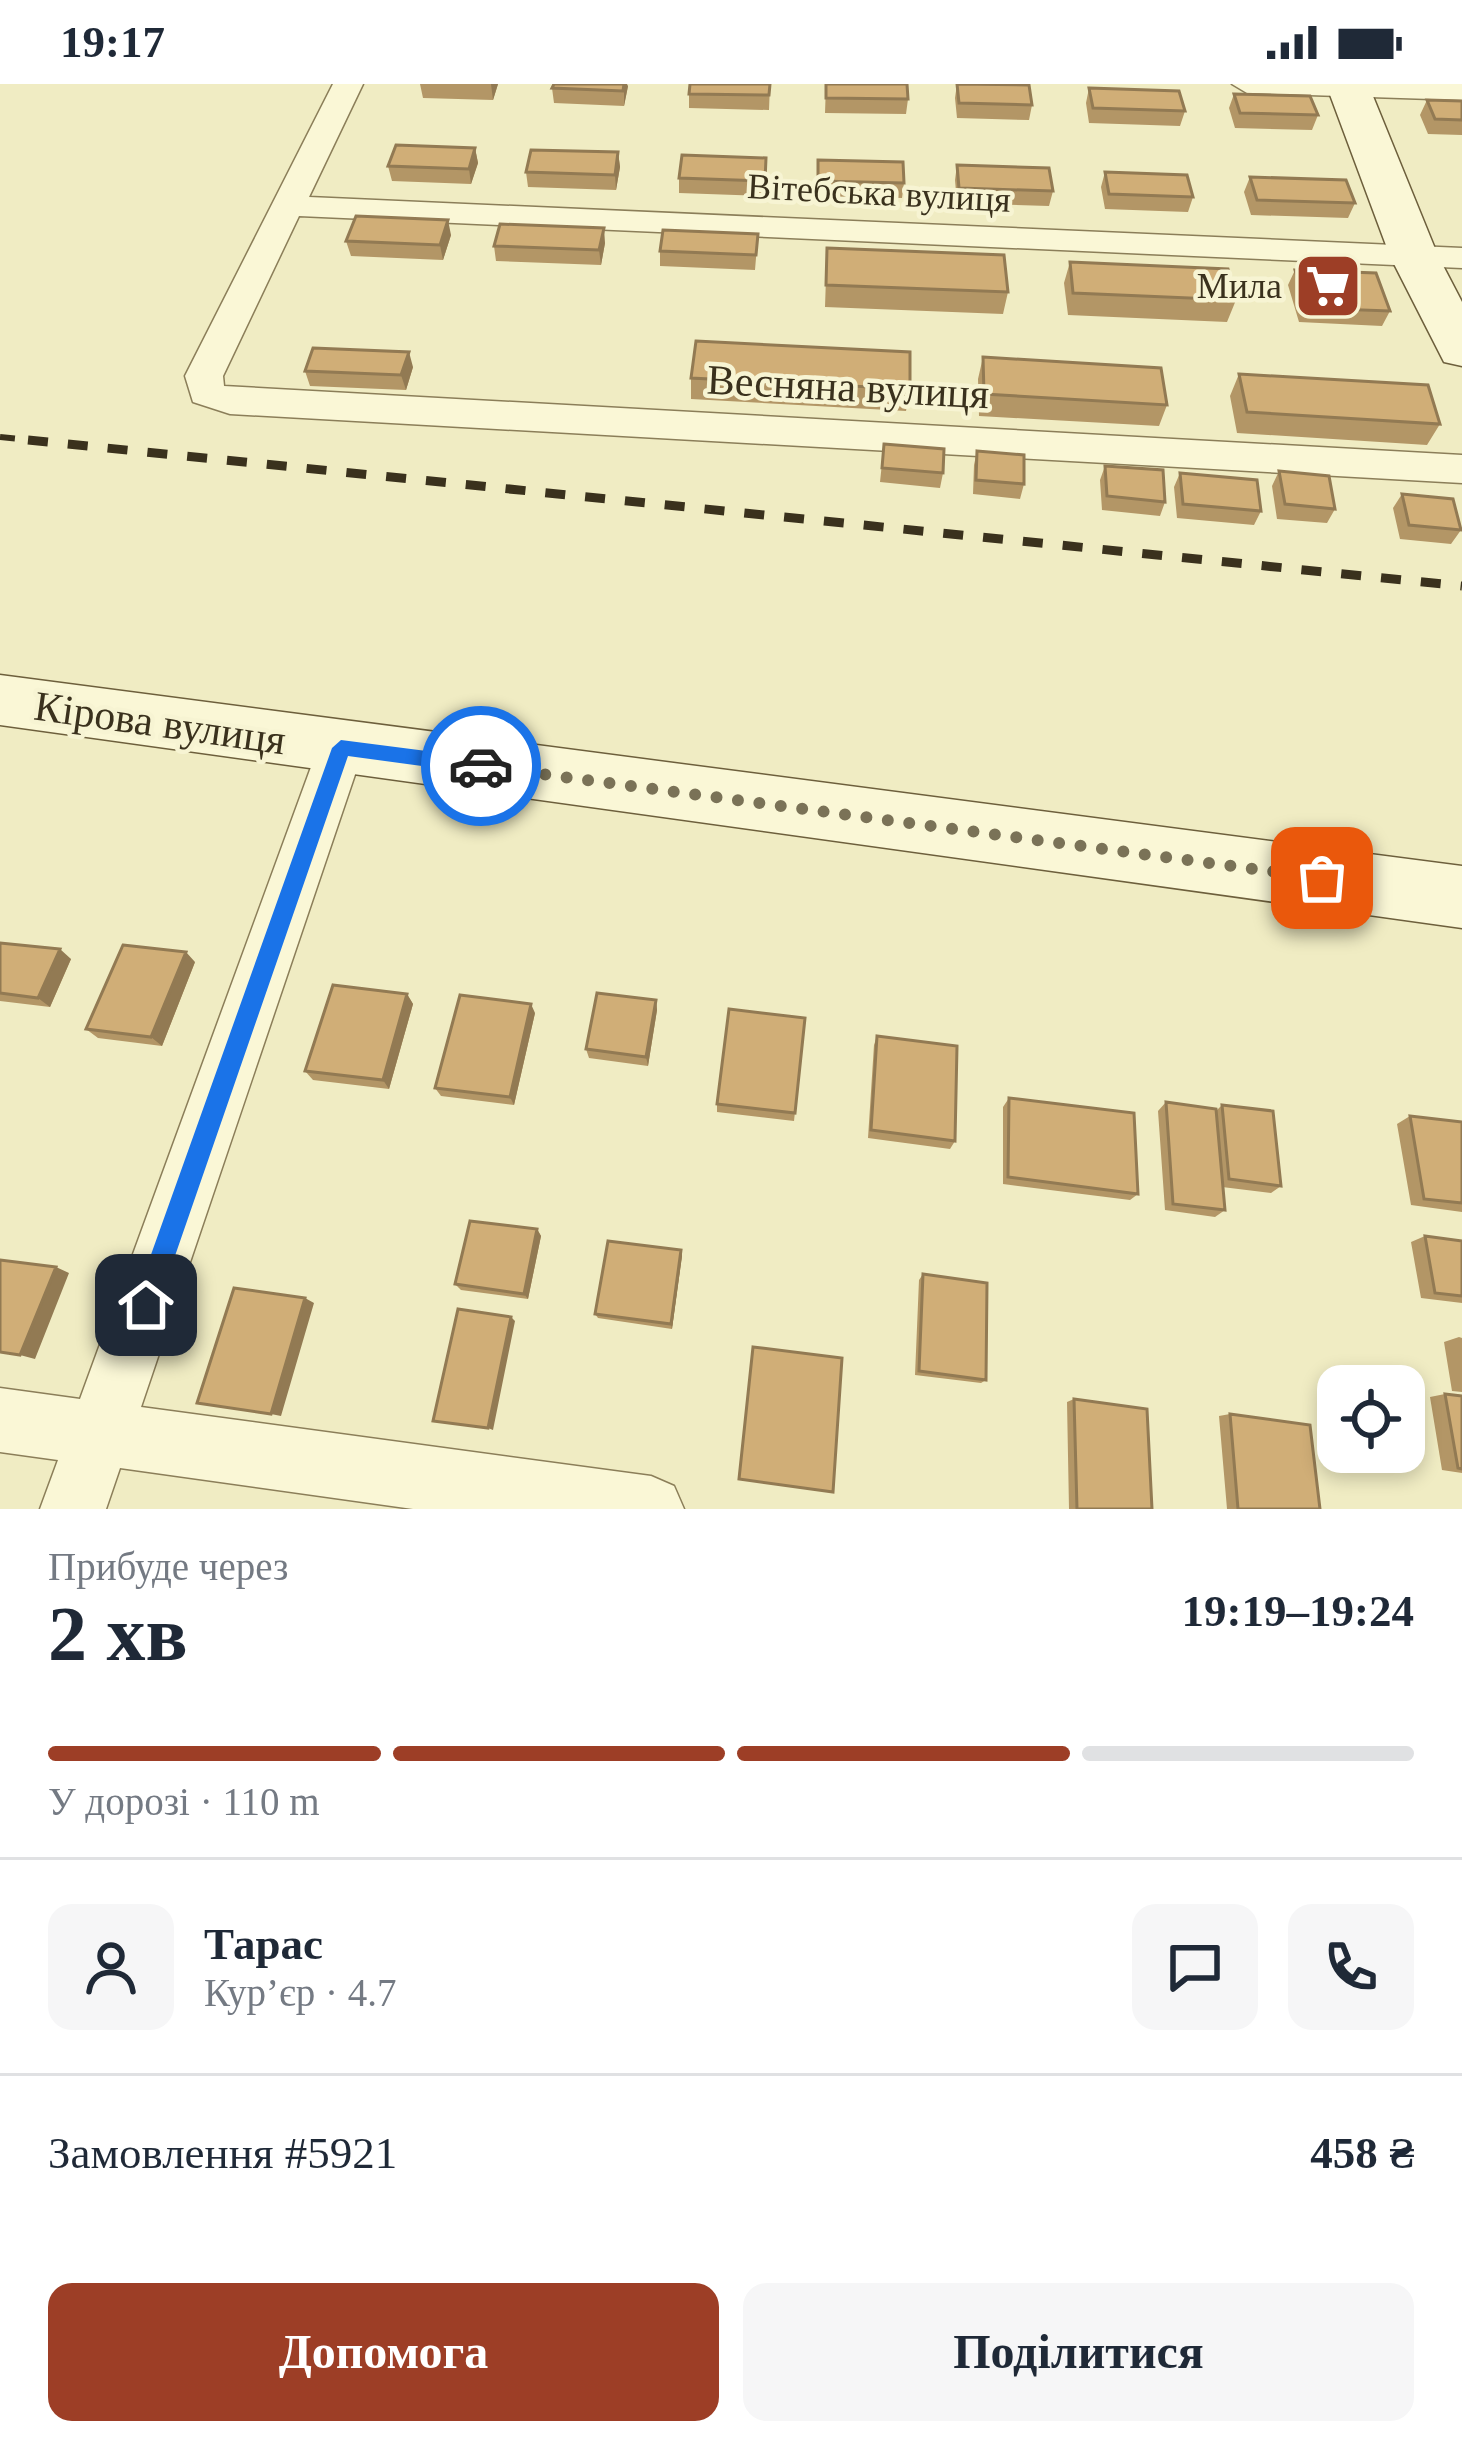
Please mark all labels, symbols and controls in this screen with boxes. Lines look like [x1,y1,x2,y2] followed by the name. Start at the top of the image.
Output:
[60,17,165,67] text: 19:17
[746,166,1012,220] street label: Вітебська вулиця
[1293,251,1363,321] supermarket icon: Мила
[1197,266,1282,306] place label: Мила
[706,357,990,417] street label: Весняна вулиця
[32,683,288,763] street label: Кірова вулиця
[421,706,541,826] courier
[448,733,514,799] icon: car
[1271,827,1373,929] pin
[1289,845,1355,911] icon: bag
[95,1254,197,1356] pin
[113,1272,179,1338] icon: home
[1317,1365,1425,1473] map controls
[1317,1365,1425,1473] button: locate
[48,1545,288,1588] text: Прибуде через
[1182,1586,1414,1636] text: 19:19–19:24
[48,1590,188,1677] text: 2 хв
[48,1780,320,1823] text: У дорозі · 110 m
[48,1904,174,2030] button: person
[1132,1904,1258,2030] button: chat
[1288,1904,1414,2030] button: phone
[204,1919,323,1969] text: Тарас
[204,1971,397,2014] text: Кур’єр · 4.7
[48,2128,397,2178] text: Замовлення #5921
[1310,2128,1414,2178] text: 458 ₴
[48,2283,719,2421] button: Допомога
[743,2283,1414,2421] button: Поділитися

